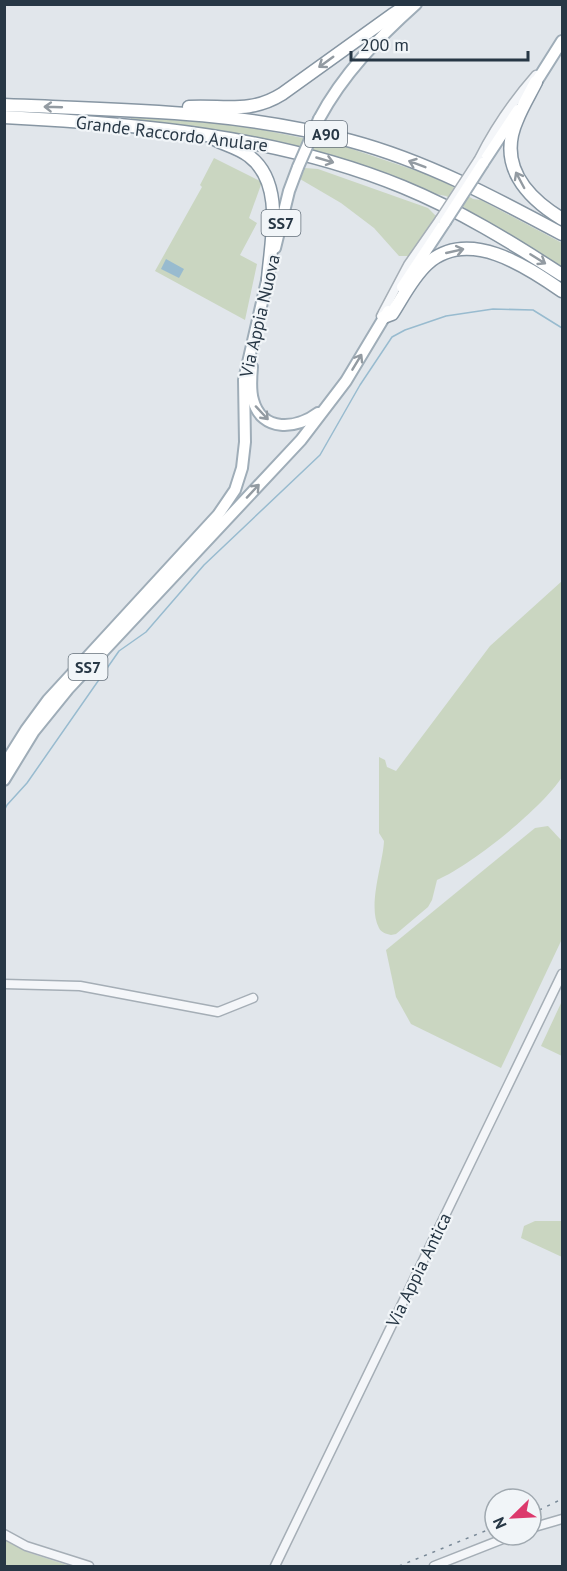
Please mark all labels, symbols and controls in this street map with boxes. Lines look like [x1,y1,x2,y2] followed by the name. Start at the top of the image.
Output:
[351,24,528,62] scale bar
[360,33,409,56] text: 200 m
[319,56,335,68] one-way arrow
[44,101,64,112] one-way arrow
[75,110,269,157] street label: Grande Raccordo Anulare
[305,121,347,147] road number: A90
[315,155,334,166] one-way arrow
[408,158,427,169] one-way arrow
[514,172,526,189] one-way arrow
[262,210,300,236] road number: SS7
[445,245,464,257] one-way arrow
[234,252,285,381] street label: Via Appia Nuova
[529,254,546,266] one-way arrow
[352,354,364,371] one-way arrow
[255,406,269,421] one-way arrow
[246,484,260,499] one-way arrow
[68,654,107,680] road number: SS7
[380,1209,456,1332] street label: Via Appia Antica
[483,1487,543,1547] north arrow
[488,1514,511,1532] text: N

